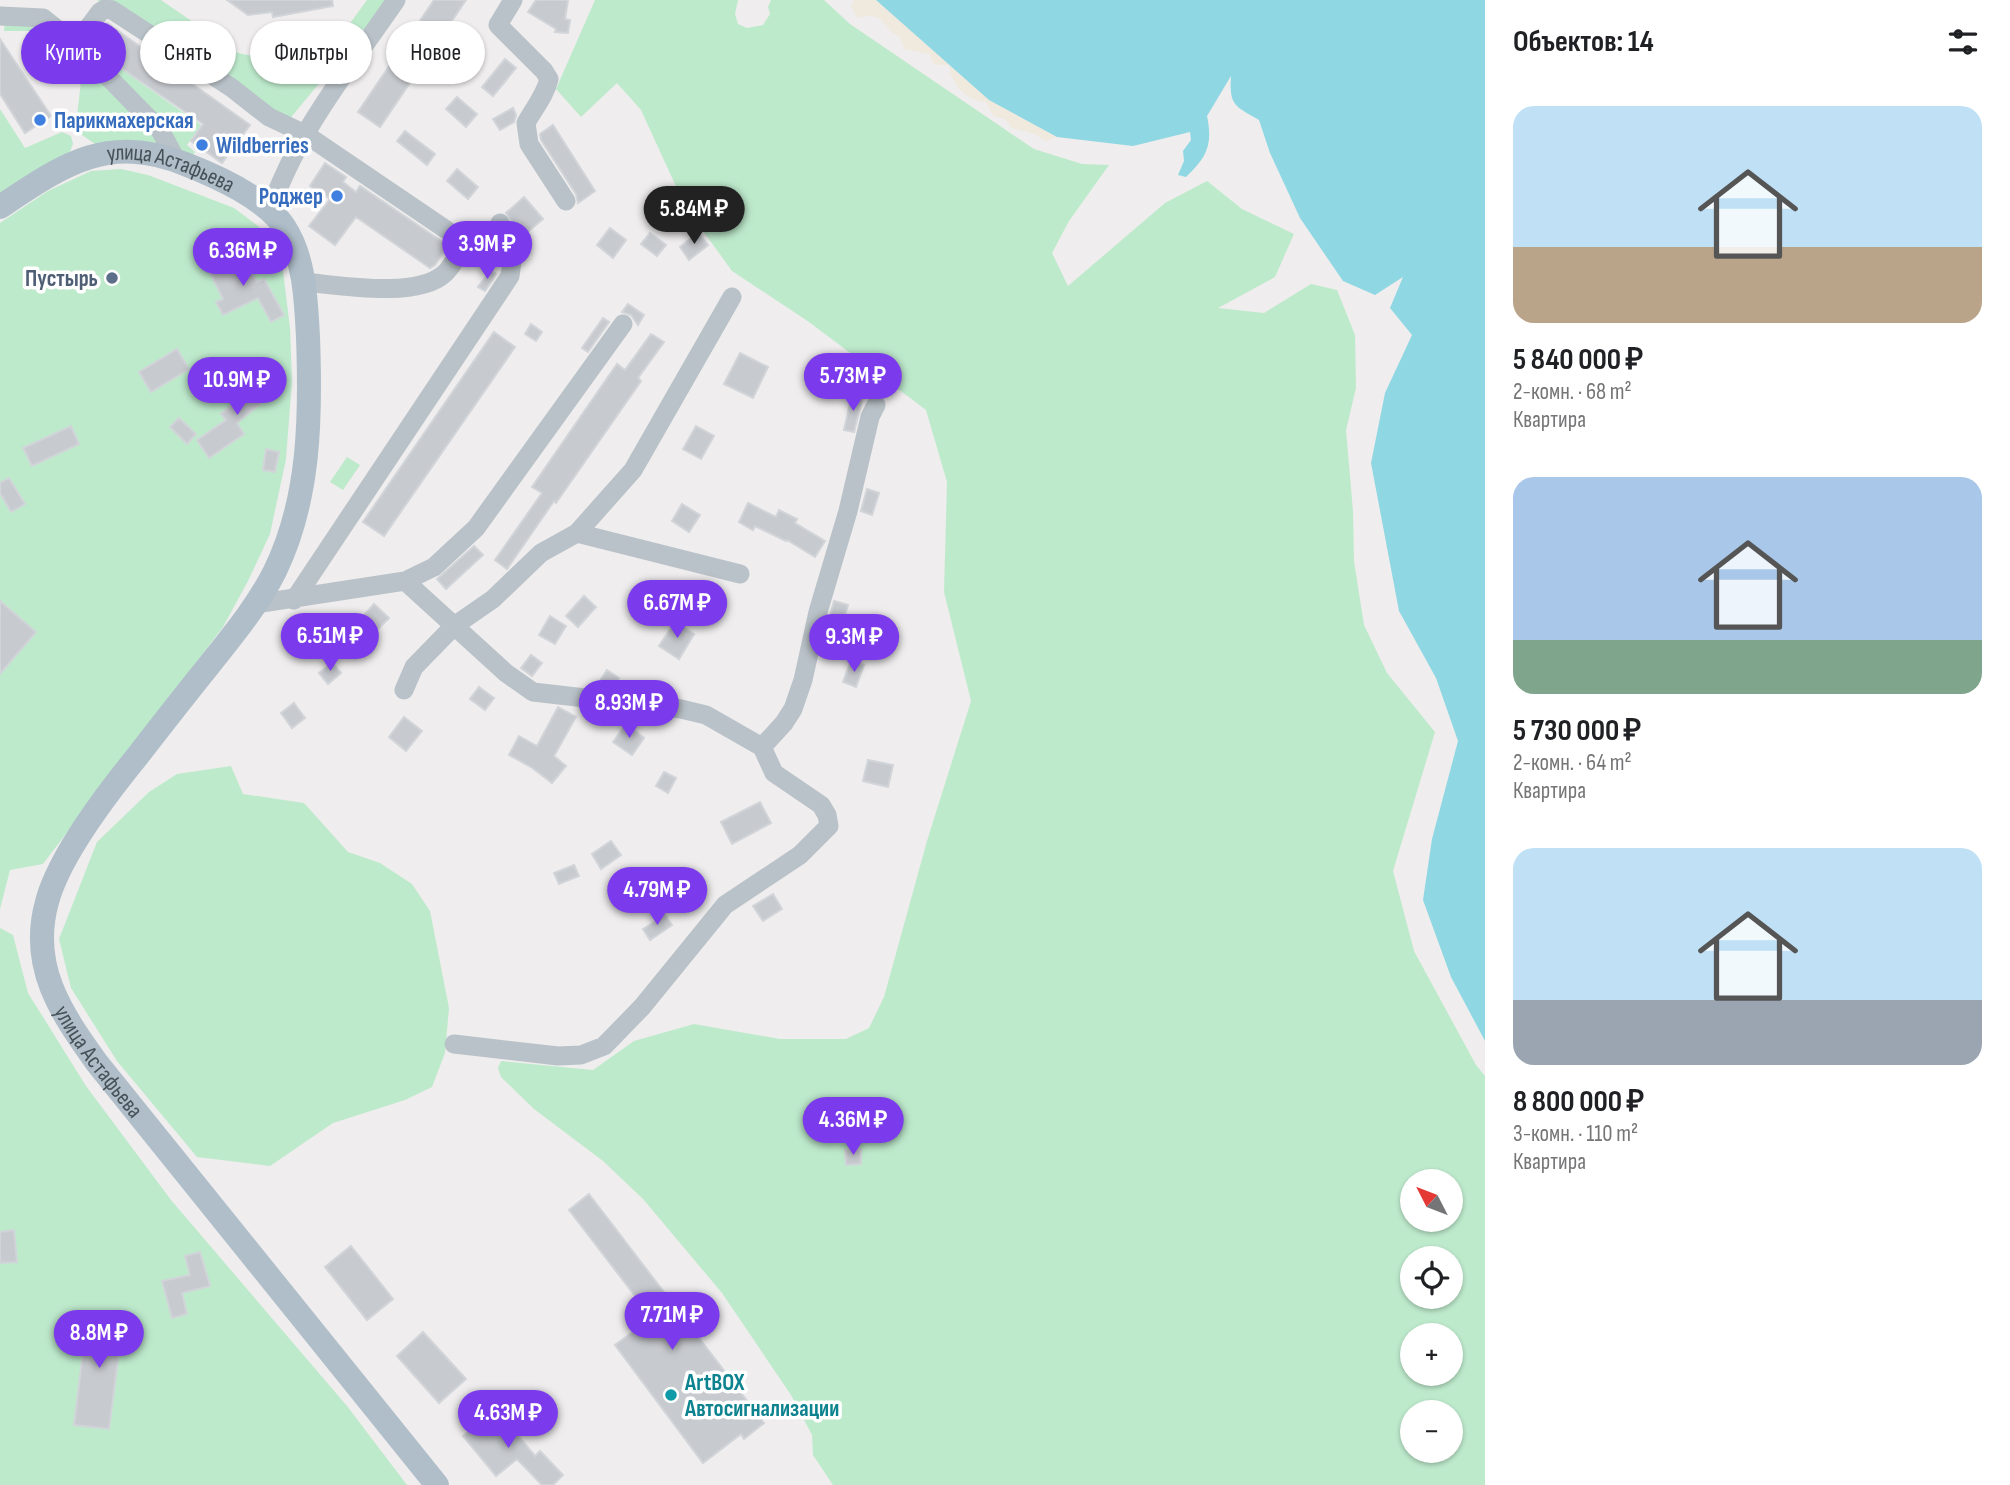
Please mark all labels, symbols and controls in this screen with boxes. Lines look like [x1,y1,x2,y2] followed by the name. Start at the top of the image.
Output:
[21,21,126,84] chip: Купить
[140,21,236,84] chip: Снять
[250,21,372,84] chip: Фильтры
[386,21,485,84] chip: Новое
[1944,23,1982,61] icon: filters
[1513,24,1654,60] text: Объектов: 14
[54,107,194,135] place label: Парикмахерская
[32,112,48,128] marker: Парикмахерская
[216,132,309,160] place label: Wildberries
[194,137,210,153] marker: Wildberries
[105,139,239,199] street label: улица Астафьева
[1685,151,1811,277] icon: home
[259,183,323,211] place label: Роджер
[629,187,759,246] pin: 5.84M ₽
[329,188,345,204] marker: Роджер
[660,195,728,223] text: 5.84M ₽
[430,222,544,281] pin: 3.9M ₽
[178,229,308,288] pin: 6.36M ₽
[458,230,516,258] text: 3.9M ₽
[209,237,277,265] text: 6.36M ₽
[25,265,98,293] place label: Пустырь
[104,270,120,286] marker: Пустырь
[1513,342,1643,378] text: 5 840 000 ₽
[788,354,918,413] pin: 5.73M ₽
[172,358,302,417] pin: 10.9M ₽
[820,362,886,390] text: 5.73M ₽
[204,366,270,394] text: 10.9M ₽
[1513,378,1632,406] text: 2-комн. · 68 m²
[1513,406,1586,434] text: Квартира
[1685,522,1811,648] icon: home
[612,580,742,640] pin: 6.67M ₽
[643,589,711,617] text: 6.67M ₽
[265,614,395,673] pin: 6.51M ₽
[797,614,911,674] pin: 9.3M ₽
[297,622,363,650] text: 6.51M ₽
[825,623,883,651] text: 9.3M ₽
[564,680,694,740] pin: 8.93M ₽
[595,689,663,717] text: 8.93M ₽
[1513,713,1641,749] text: 5 730 000 ₽
[1513,749,1632,777] text: 2-комн. · 64 m²
[1513,777,1586,805] text: Квартира
[592,867,722,927] pin: 4.79M ₽
[623,876,691,904] text: 4.79M ₽
[1685,893,1811,1019] icon: home
[47,1001,149,1124] street label: улица Астафьева
[1513,1084,1644,1120] text: 8 800 000 ₽
[788,1098,918,1157] pin: 4.36M ₽
[819,1106,887,1134] text: 4.36M ₽
[1513,1120,1638,1148] text: 3-комн. · 110 m²
[1513,1148,1586,1176] text: Квартира
[1400,1169,1463,1232] north arrow
[1400,1169,1463,1463] map controls
[1400,1246,1463,1309] button: locate
[607,1292,737,1352] pin: 7.71M ₽
[641,1301,703,1329] text: 7.71M ₽
[42,1310,156,1370] pin: 8.8M ₽
[70,1319,128,1347] text: 8.8M ₽
[1400,1323,1463,1386] button: +
[684,1369,839,1423] place label: ArtBOX Автосигнализации
[663,1387,679,1403] marker: ArtBOX Автосигнализации
[443,1390,573,1450] pin: 4.63M ₽
[474,1399,542,1427] text: 4.63M ₽
[1400,1400,1463,1463] button: −

